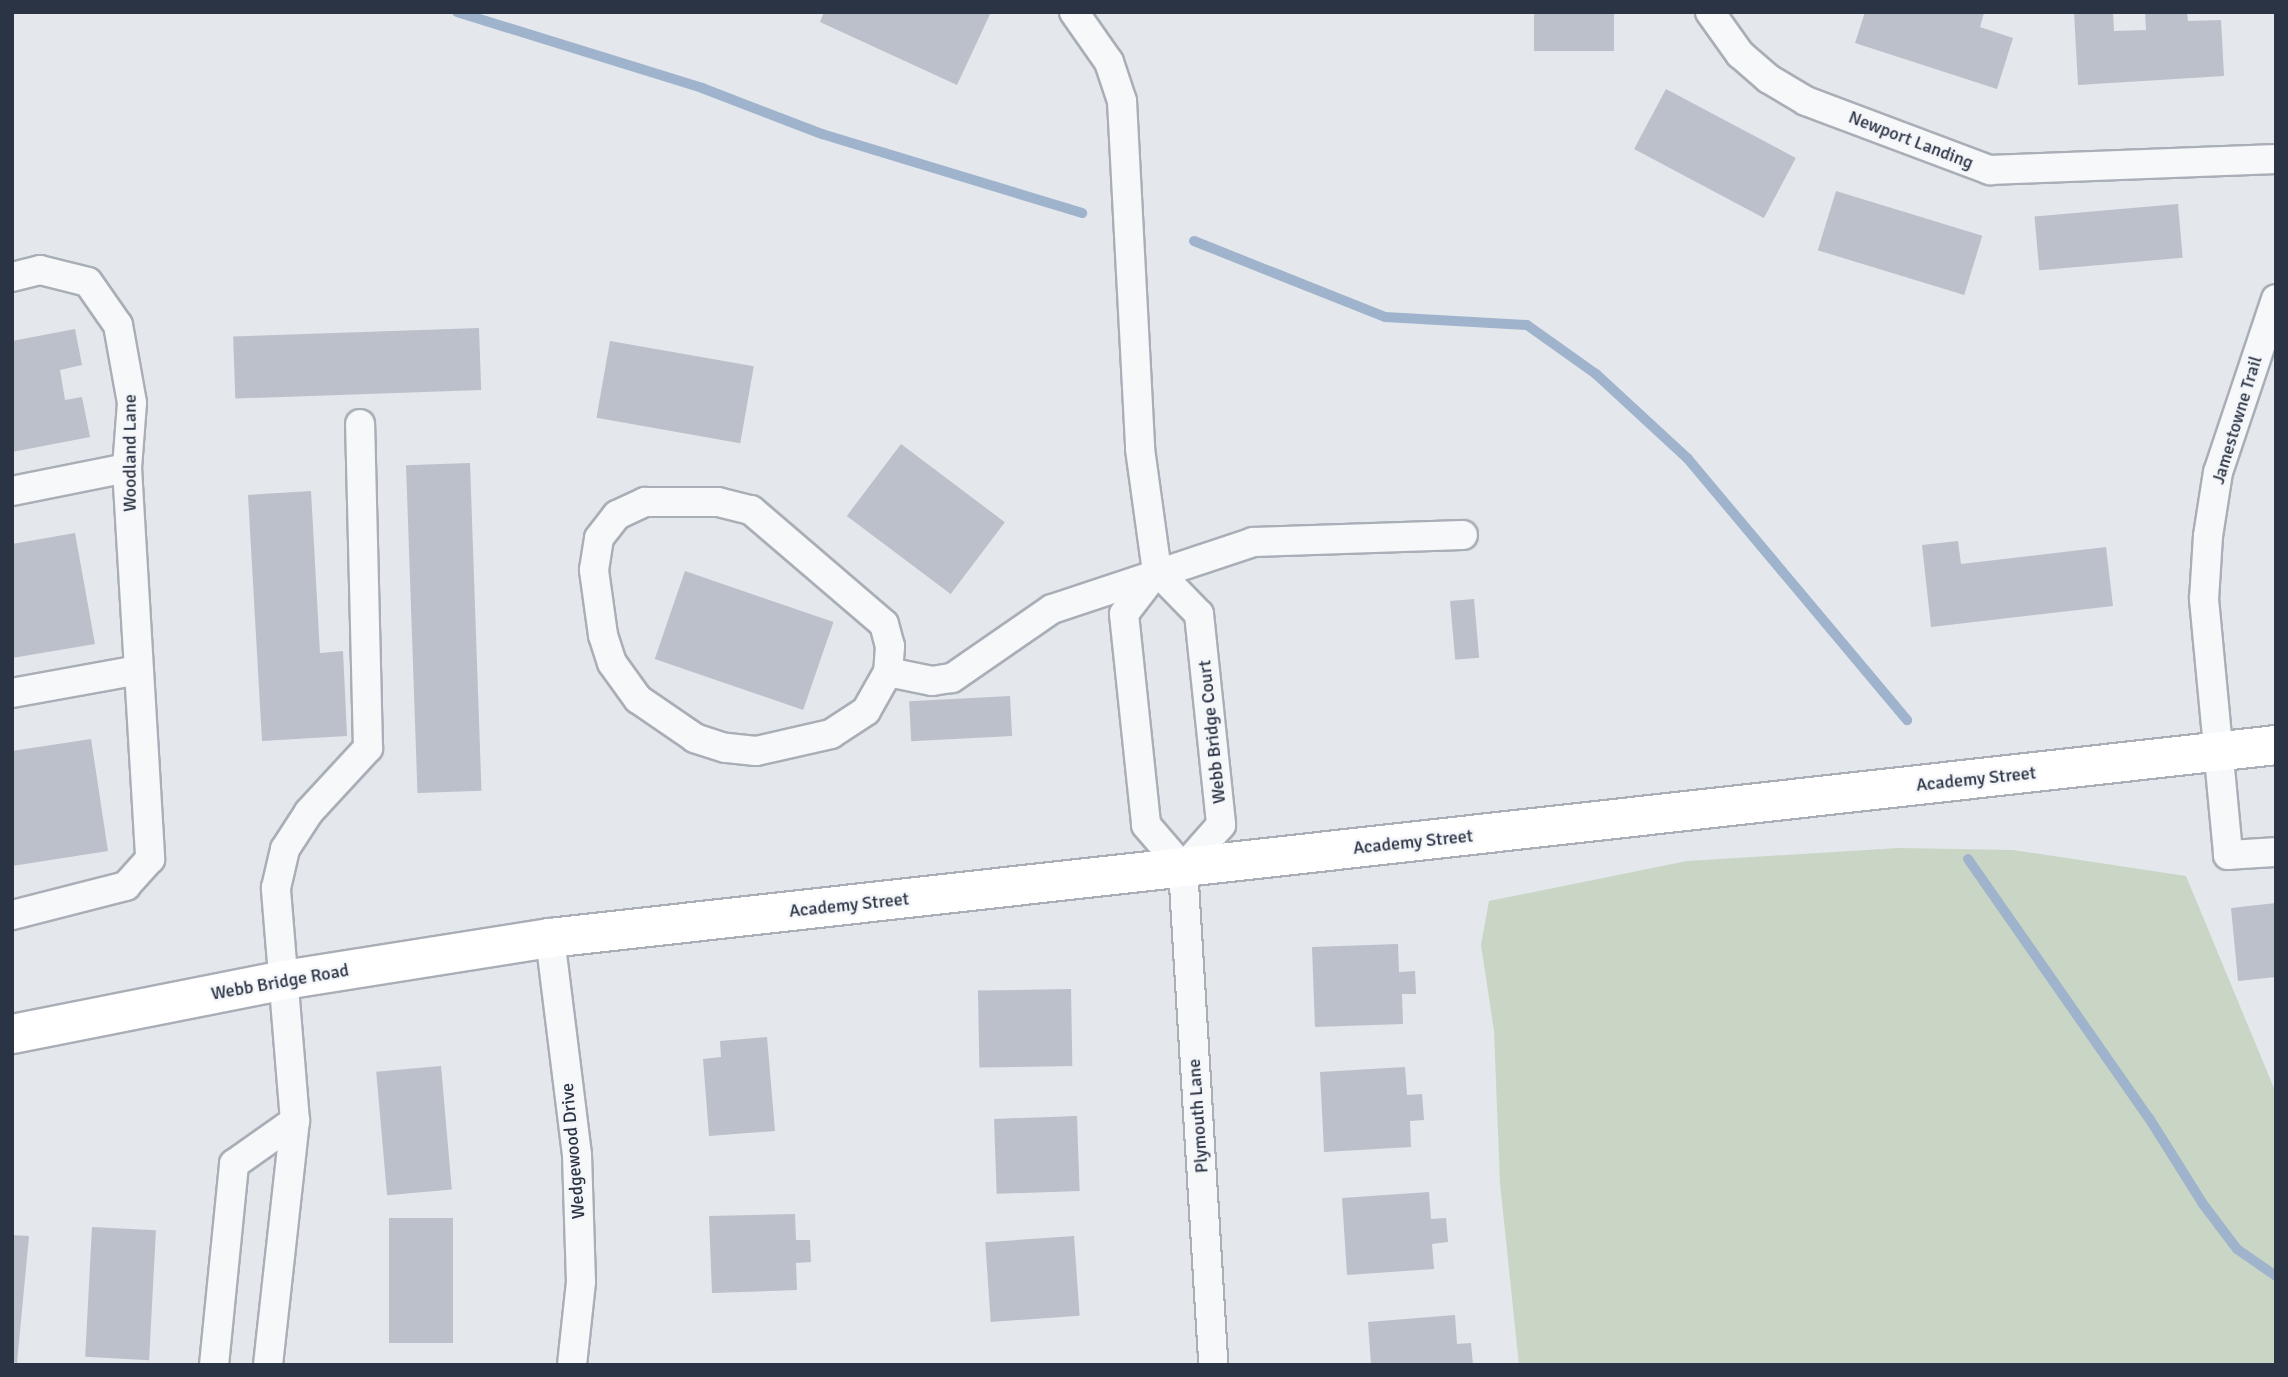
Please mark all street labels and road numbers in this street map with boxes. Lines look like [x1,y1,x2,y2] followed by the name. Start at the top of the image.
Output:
[1846,106,1976,174] street label: Newport Landing
[2207,353,2267,487] street label: Jamestowne Trail
[119,394,141,512] street label: Woodland Lane
[1194,659,1230,805] street label: Webb Bridge Court
[1915,762,2037,796] street label: Academy Street
[1352,825,1474,859] street label: Academy Street
[788,888,910,922] street label: Academy Street
[209,959,351,1005] street label: Webb Bridge Road
[1183,1058,1213,1174] street label: Plymouth Lane
[556,1082,590,1220] street label: Wedgewood Drive

